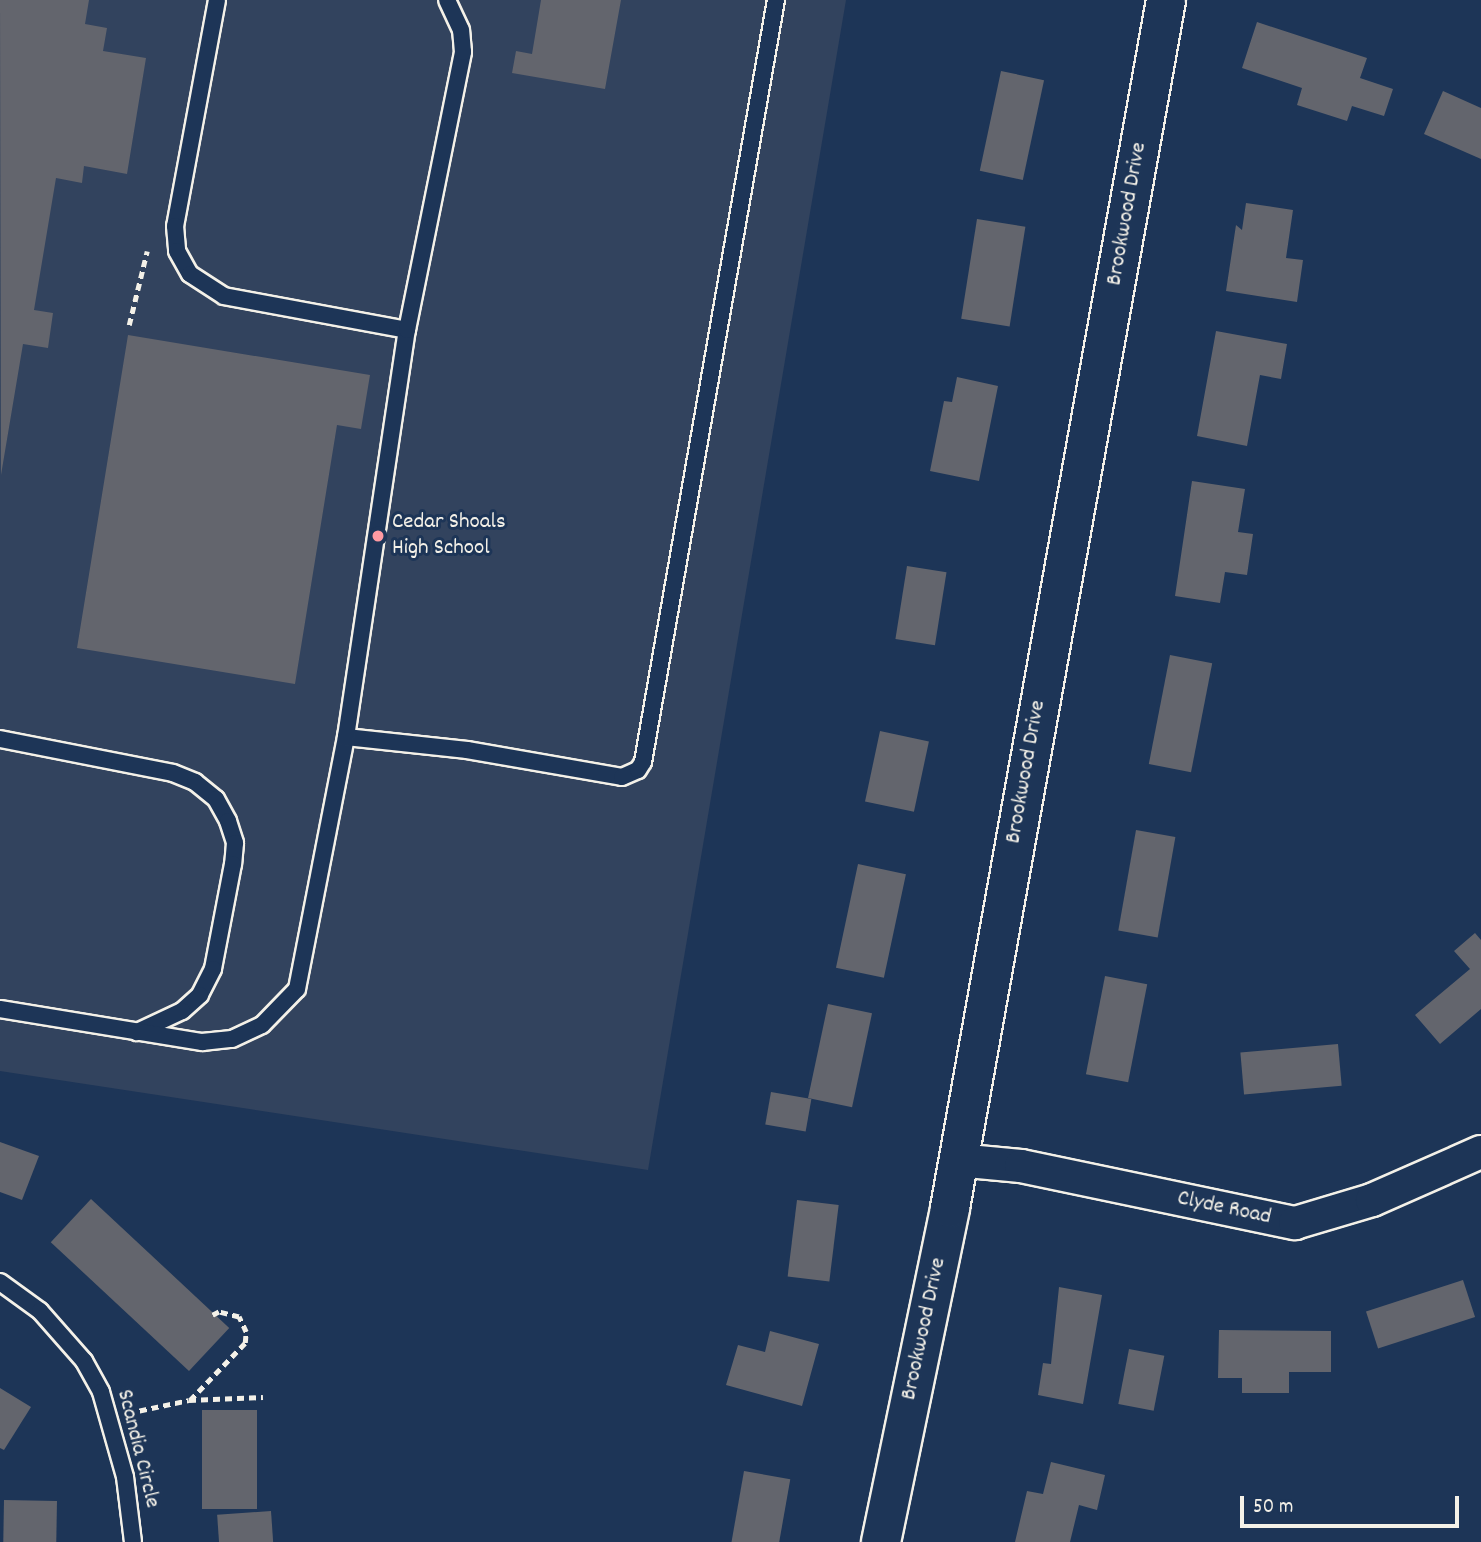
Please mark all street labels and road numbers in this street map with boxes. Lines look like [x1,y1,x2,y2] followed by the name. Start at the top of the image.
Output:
[1102,140,1154,288] street label: Brookwood Drive
[1001,698,1053,846] street label: Brookwood Drive
[1175,1186,1273,1232] street label: Clyde Road
[896,1255,954,1403] street label: Brookwood Drive
[109,1387,165,1511] street label: Scandia Circle

